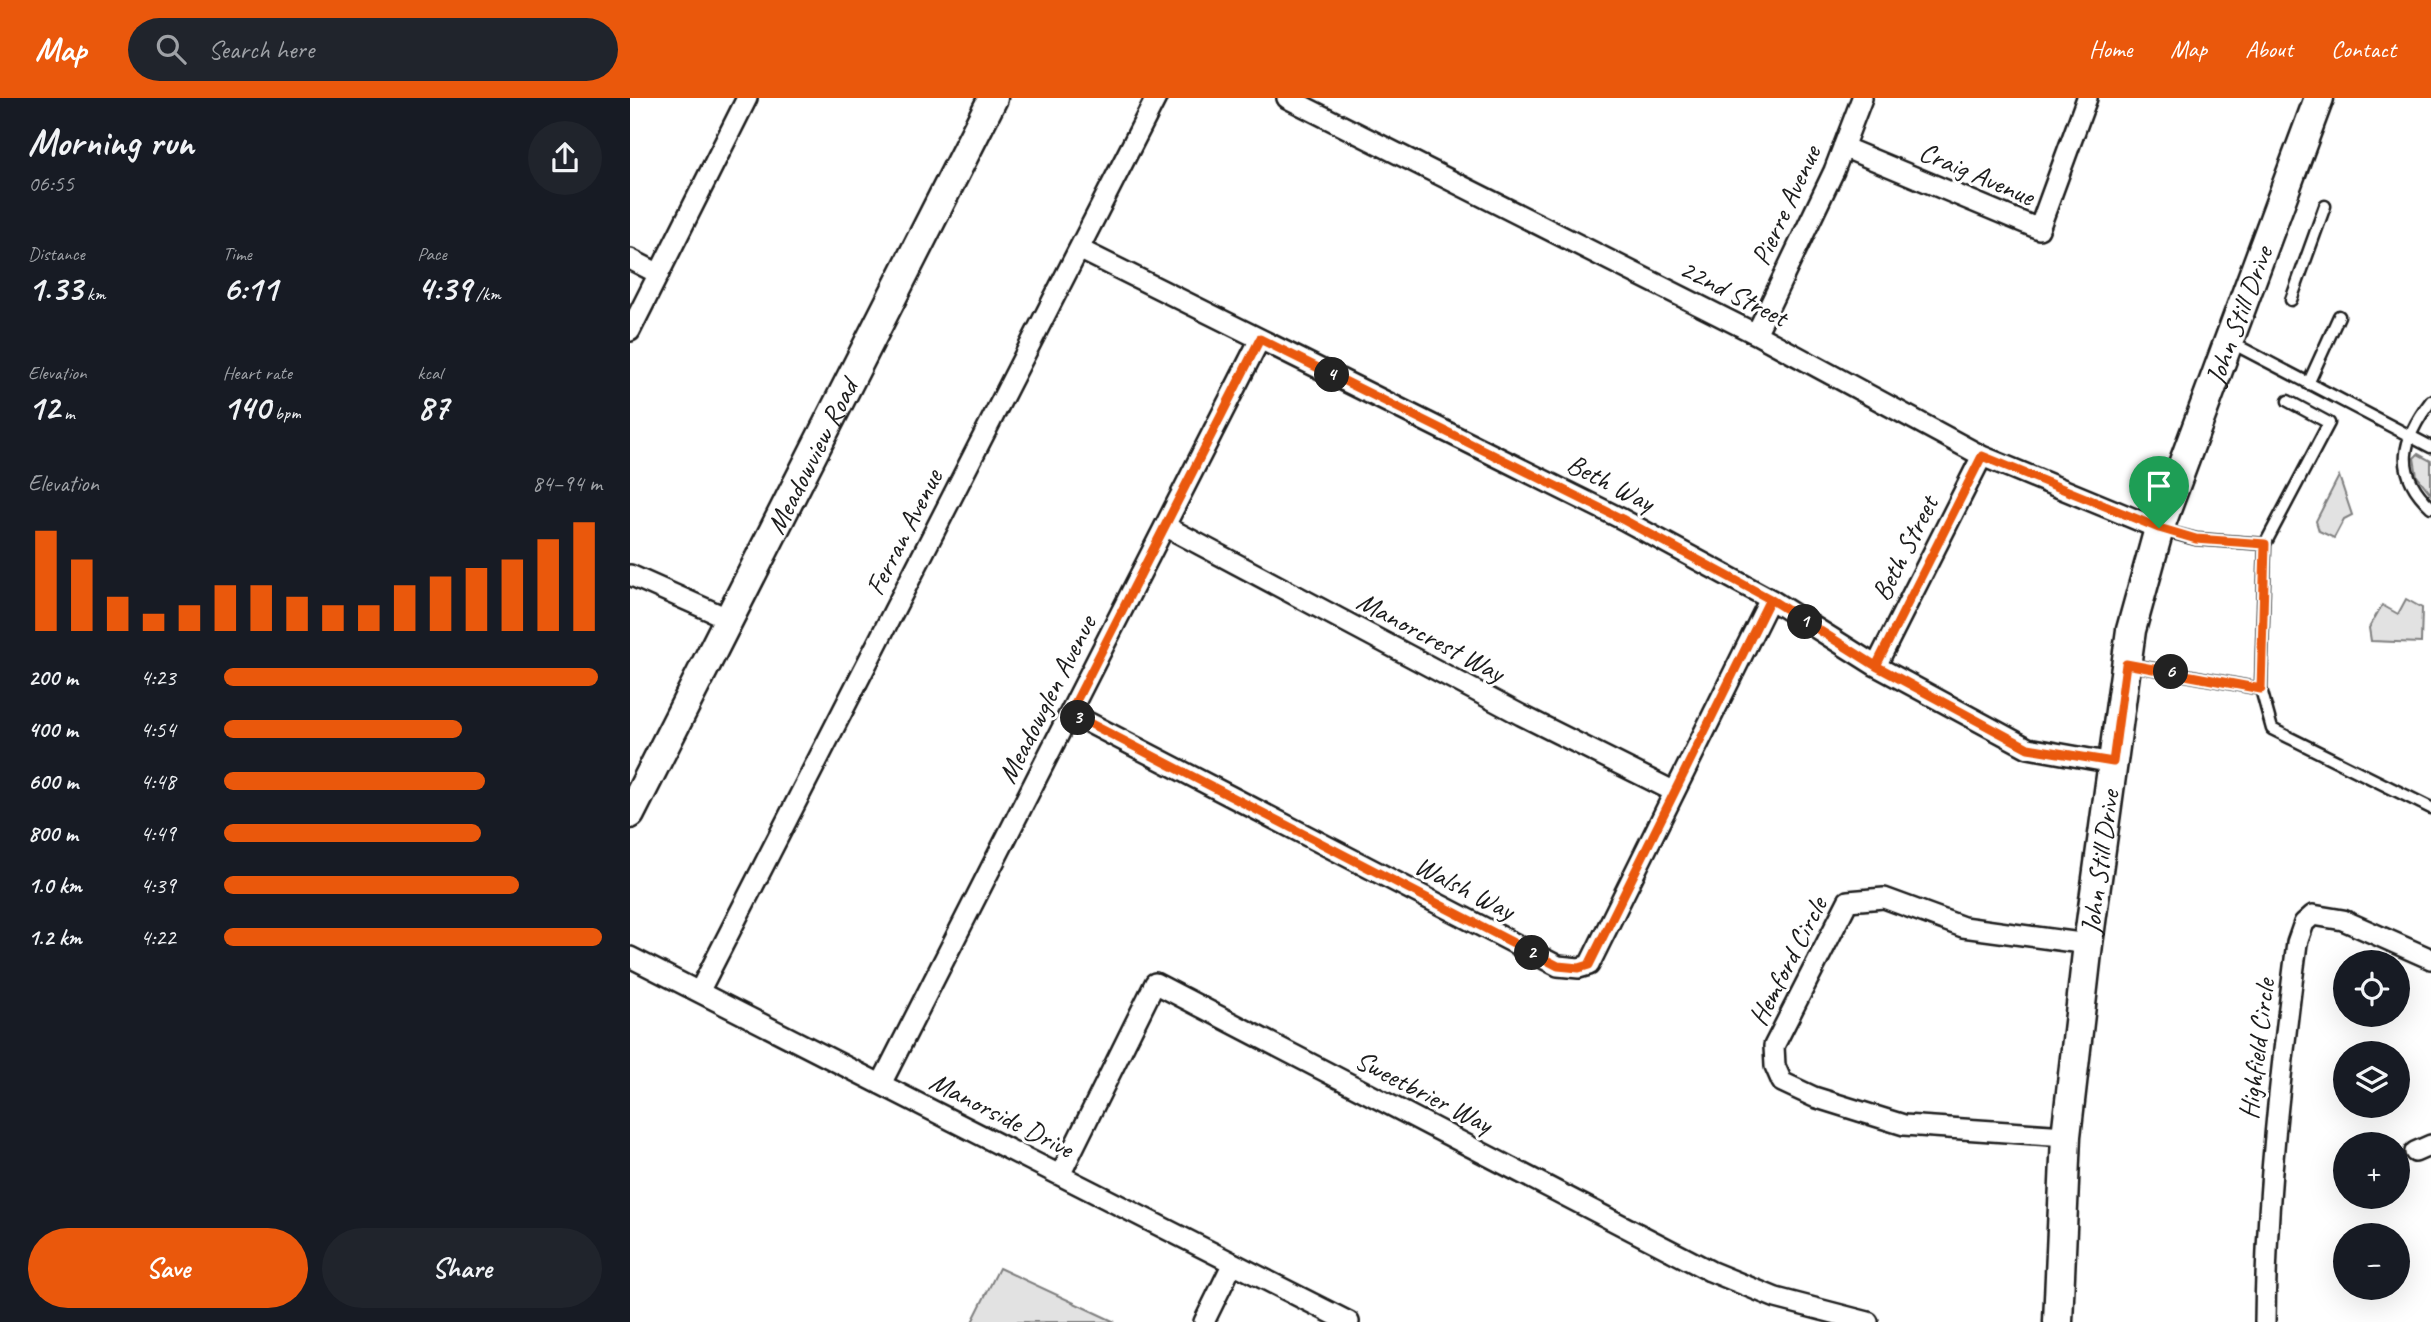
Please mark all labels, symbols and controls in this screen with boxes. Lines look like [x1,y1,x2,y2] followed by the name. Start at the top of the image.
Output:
[128,18,618,81] search box
[35,28,86,70] text: Map
[152,30,190,68] icon: search
[208,33,314,66] text: Search here
[2089,34,2132,64] text: Home
[2170,34,2207,64] text: Map
[2245,34,2293,64] text: About
[2331,34,2396,64] text: Contact
[28,119,194,166] text: Morning run
[528,121,602,195] button: share
[1914,134,2041,214] street label: Craig Avenue
[1743,138,1829,271] street label: Pierre Avenue
[28,169,74,198] text: 06:55
[2196,240,2281,391] street label: John Still Drive
[28,242,85,266] text: Distance
[223,242,252,266] text: Time
[417,242,447,266] text: Pace
[1674,251,1796,336] street label: 22nd Street
[28,266,82,311] text: 1.33
[223,266,278,311] text: 6:11
[417,266,471,311] text: 4:39
[82,282,105,306] text: km
[471,282,501,306] text: /km
[1314,358,1350,392] pin: 4
[28,361,86,385] text: Elevation
[223,361,292,385] text: Heart rate
[417,361,442,385] text: kcal
[1327,362,1336,386] text: 4
[758,370,867,540] street label: Meadowview Road
[28,385,60,430] text: 12
[223,385,270,430] text: 140
[417,385,449,430] text: 87
[60,401,75,425] text: m
[270,401,301,425] text: bpm
[1561,446,1662,520] street label: Beth Way
[2129,456,2189,528] pin
[857,462,951,601] street label: Ferran Avenue
[2140,467,2178,505] icon: arrive
[28,469,99,498] text: Elevation
[532,469,602,498] text: 84–94 m
[1863,488,1947,606] street label: Beth Street
[1351,583,1512,691] street label: Manorcrest Way
[1788,604,1822,640] pin: 1
[989,608,1105,789] street label: Meadowglen Avenue
[1800,609,1809,633] text: 1
[2154,654,2188,690] pin: 6
[2166,659,2175,683] text: 6
[28,663,78,692] text: 200 m
[140,663,176,692] text: 4:23
[1060,700,1096,736] pin: 3
[1073,705,1082,729] text: 3
[28,715,78,744] text: 400 m
[140,715,176,744] text: 4:54
[28,767,78,796] text: 600 m
[140,767,176,796] text: 4:48
[2072,786,2127,938] street label: John Still Drive
[28,819,78,848] text: 800 m
[140,819,176,848] text: 4:49
[1409,848,1523,928] street label: Walsh Way
[28,871,82,900] text: 1.0 km
[140,871,176,900] text: 4:39
[1740,890,1836,1031] street label: Hemford Circle
[28,923,82,952] text: 1.2 km
[140,923,176,952] text: 4:22
[1514,936,1550,970] pin: 2
[1527,940,1536,964] text: 2
[2333,950,2410,1300] map controls
[2333,950,2410,1027] button: locate
[2231,975,2283,1121] street label: Highfield Circle
[2333,1041,2410,1118] button: layers
[1349,1042,1500,1142] street label: Sweetbrier Way
[924,1063,1081,1166] street label: Manorside Drive
[2333,1132,2410,1209] button: +
[2333,1223,2410,1300] button: −
[28,1228,308,1308] button: Save
[322,1228,602,1308] button: Share

